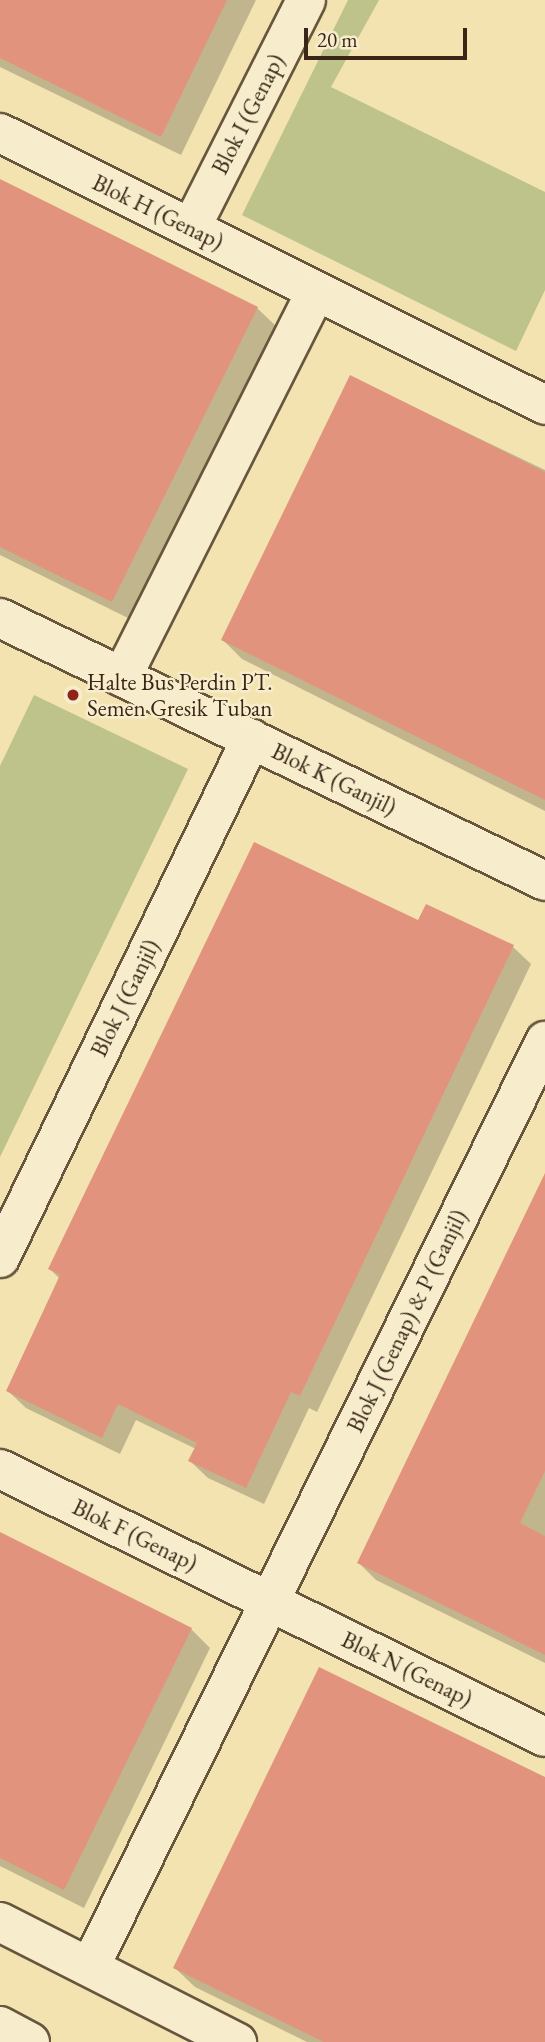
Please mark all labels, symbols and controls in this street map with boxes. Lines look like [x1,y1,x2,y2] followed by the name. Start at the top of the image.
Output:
[307,14,470,58] scale bar
[317,26,358,53] text: 20 m
[206,49,290,179] street label: Blok I (Genap)
[88,168,228,256] street label: Blok H (Genap)
[87,668,273,722] place label: Halte Bus Perdin PT. Semen Gresik Tuban
[65,687,81,703] marker: Halte Bus Perdin PT. Semen Gresik Tuban
[267,737,401,821] street label: Blok K (Ganjil)
[85,935,165,1061] street label: Blok J (Ganjil)
[341,1205,473,1437] street label: Blok J (Genap) & P (Ganjil)
[68,1493,202,1577] street label: Blok F (Genap)
[337,1626,477,1712] street label: Blok N (Genap)

